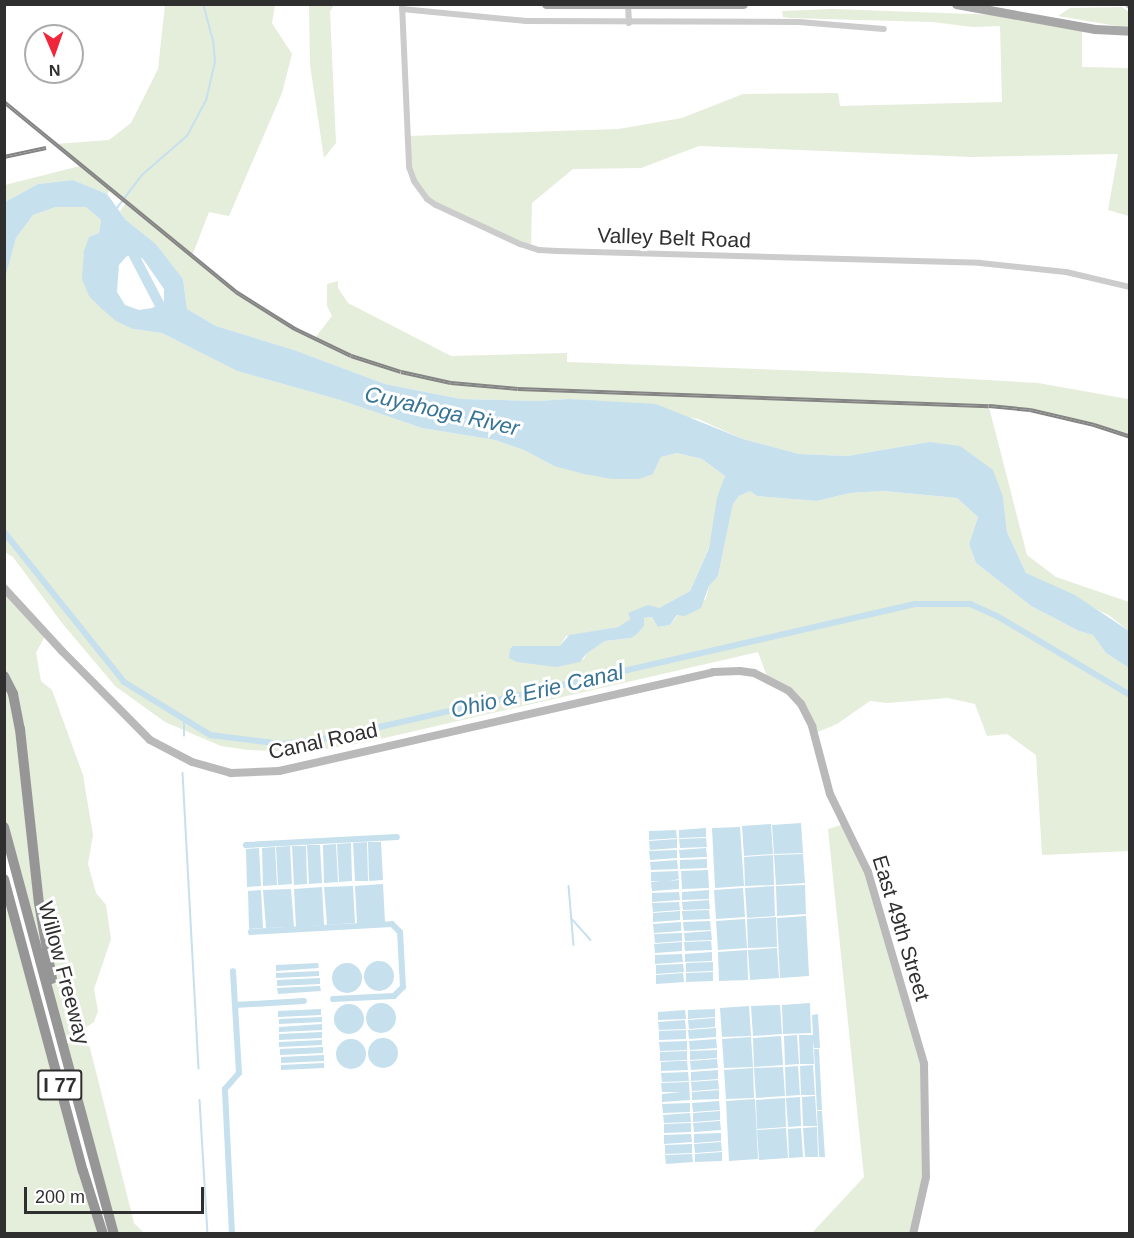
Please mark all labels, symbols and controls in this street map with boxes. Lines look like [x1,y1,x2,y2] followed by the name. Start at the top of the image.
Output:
[24,24,84,84] north arrow
[49,62,61,79] text: N
[597,223,751,253] street label: Valley Belt Road
[362,380,522,442] water label: Cuyahoga River
[448,658,626,724] water label: Ohio & Erie Canal
[266,717,380,765] street label: Canal Road
[867,852,935,1004] street label: East 49th Street
[33,899,95,1047] street label: Willow Freeway
[36,1068,84,1102] road number: I 77
[27,1175,207,1213] scale bar
[35,1187,85,1207] text: 200 m

